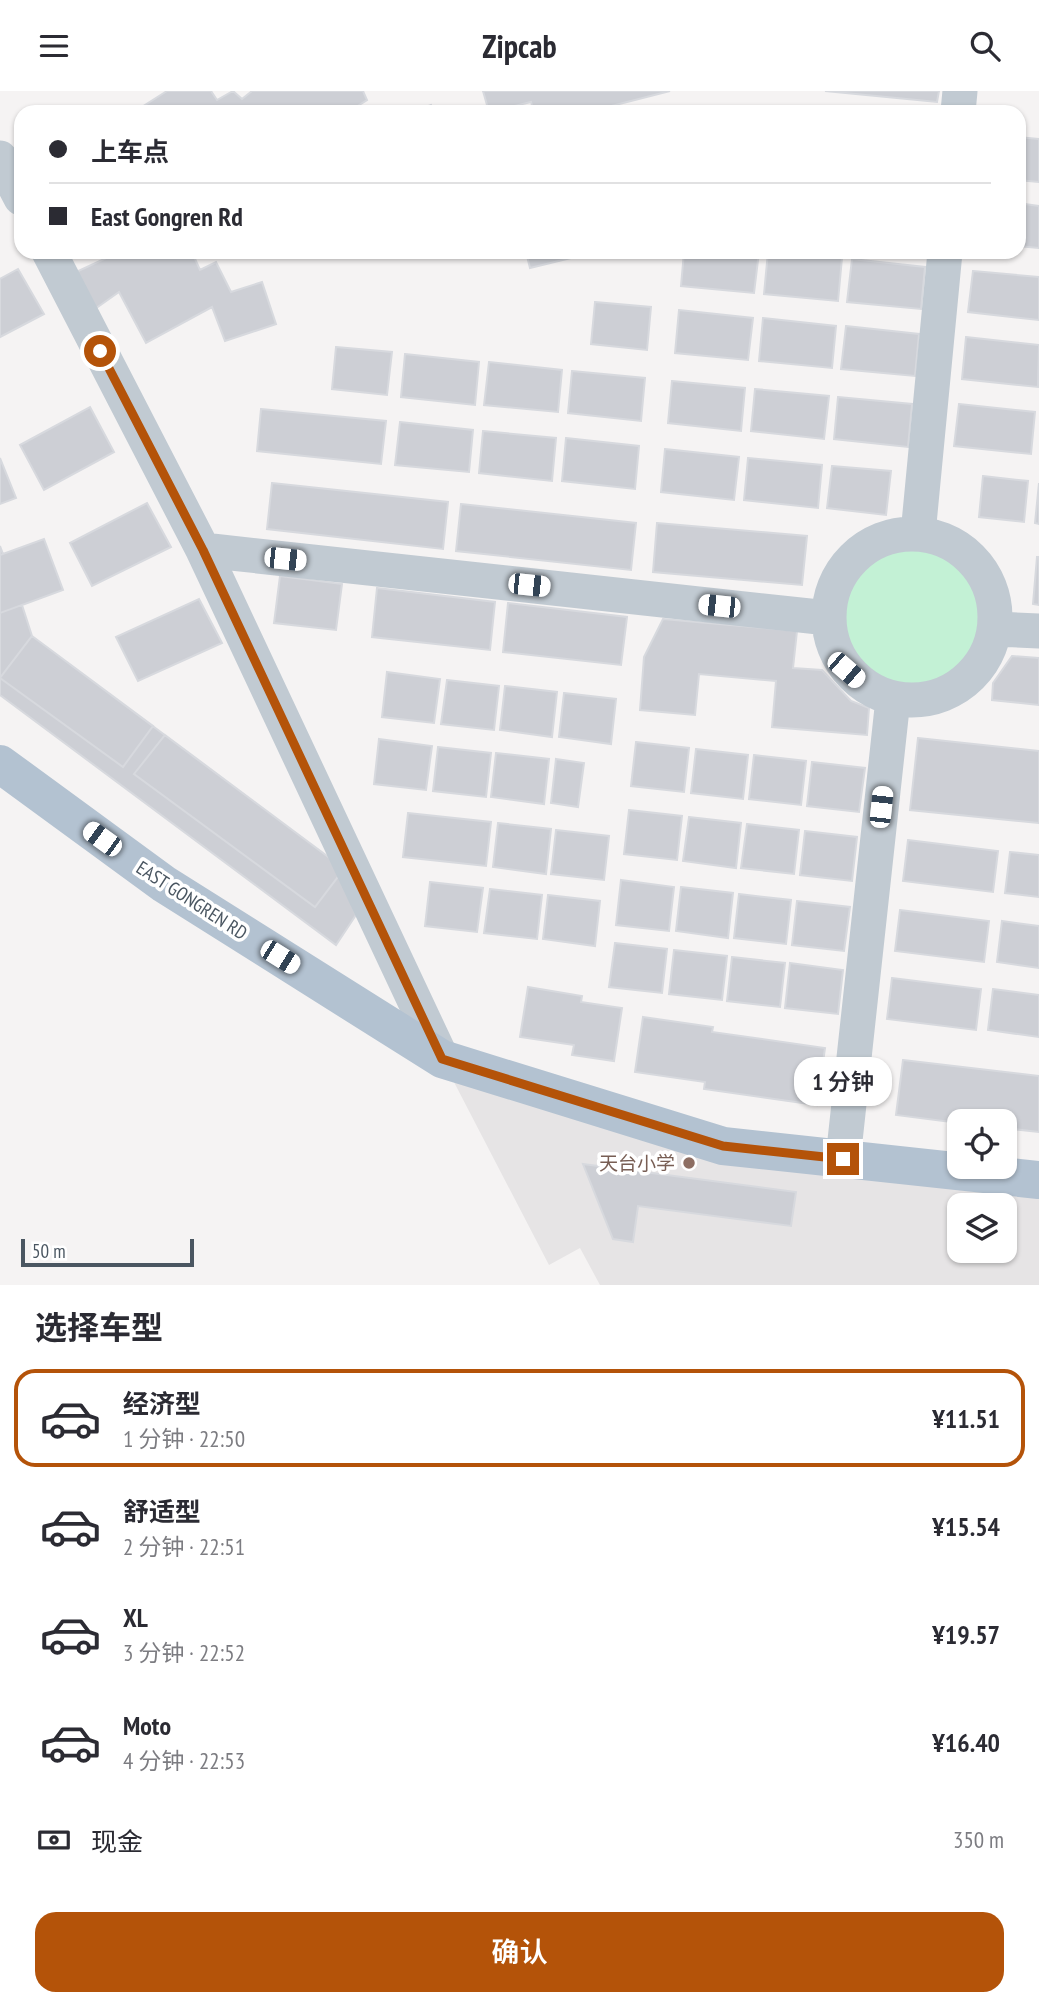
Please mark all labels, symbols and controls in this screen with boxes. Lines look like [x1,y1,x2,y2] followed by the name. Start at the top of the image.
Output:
[482,25,557,67] text: Zipcab
[35,27,73,65] icon: menu
[966,27,1004,65] icon: search
[91,135,169,168] text: 上车点
[91,200,243,233] text: East Gongren Rd
[84,335,116,367] route start
[264,546,307,572] car
[508,572,551,598] car
[698,593,741,619] car
[824,648,869,692] car
[869,785,894,829] car
[79,818,126,860] car
[132,855,252,945] street label: EAST GONGREN RD
[257,937,304,977] car
[794,1058,892,1107] callout: 1 分钟
[812,1067,874,1096] text: 1 分钟
[947,1109,1017,1263] map controls
[947,1109,1017,1179] button: locate
[827,1143,859,1175] route end
[599,1151,675,1175] place label: 天台小学
[681,1155,697,1171] marker: 天台小学
[947,1193,1017,1263] button: layers
[21,1236,194,1268] scale bar
[32,1239,66,1263] text: 50 m
[35,1306,163,1348] text: 选择车型
[39,1387,102,1450] icon: car
[123,1387,201,1420] text: 经济型
[932,1402,1000,1435] text: ¥11.51
[123,1424,245,1453] text: 1 分钟 · 22:50
[39,1495,102,1558] icon: car
[123,1495,201,1528] text: 舒适型
[932,1510,1000,1543] text: ¥15.54
[123,1532,245,1561] text: 2 分钟 · 22:51
[123,1601,148,1634] text: XL
[39,1603,102,1666] icon: car
[932,1618,1000,1651] text: ¥19.57
[123,1638,245,1667] text: 3 分钟 · 22:52
[123,1709,171,1742] text: Moto
[39,1711,102,1774] icon: car
[932,1726,1000,1759] text: ¥16.40
[123,1746,245,1775] text: 4 分钟 · 22:53
[35,1821,73,1859] icon: cash
[91,1825,143,1858] text: 现金
[953,1825,1004,1854] text: 350 m
[35,1912,1004,1992] button: 确认

